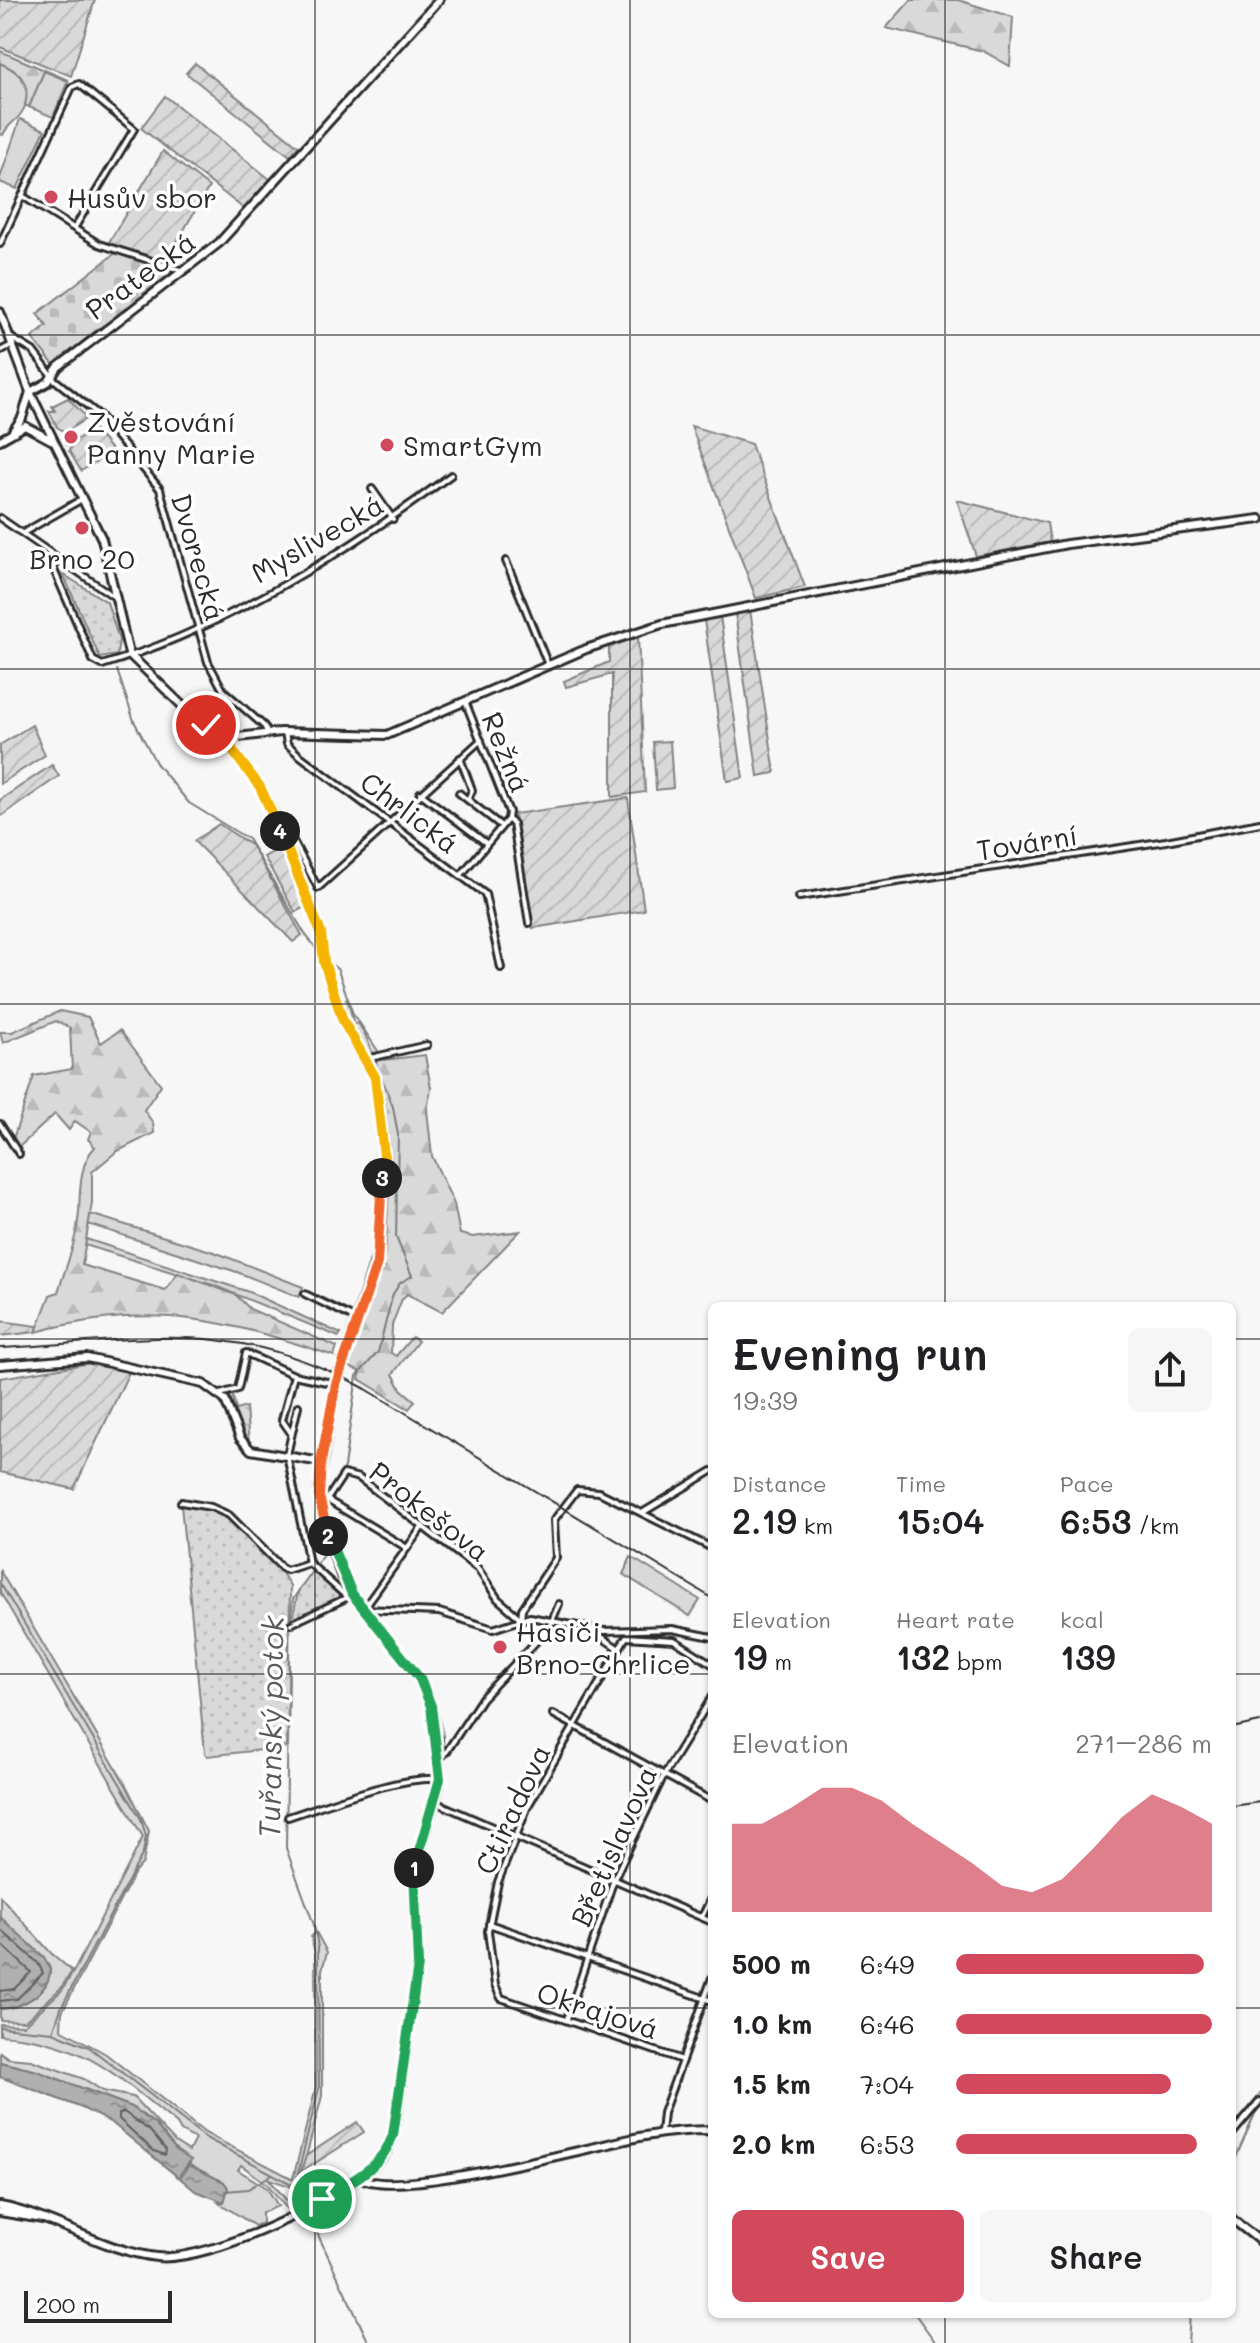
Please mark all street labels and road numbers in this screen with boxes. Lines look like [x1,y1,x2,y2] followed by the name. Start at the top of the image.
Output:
[78,223,202,327] street label: Pratecká
[244,486,390,590] street label: Myslivecká
[164,489,234,625] street label: Dvorecká
[475,706,539,798] street label: Režná
[354,763,466,861] street label: Chrlická
[974,816,1080,868] street label: Tovární
[363,1453,497,1569] street label: Prokešova
[466,1738,558,1880] street label: Ctiradova
[562,1760,664,1932] street label: Břetislavova
[533,1973,663,2047] street label: Okrajová

